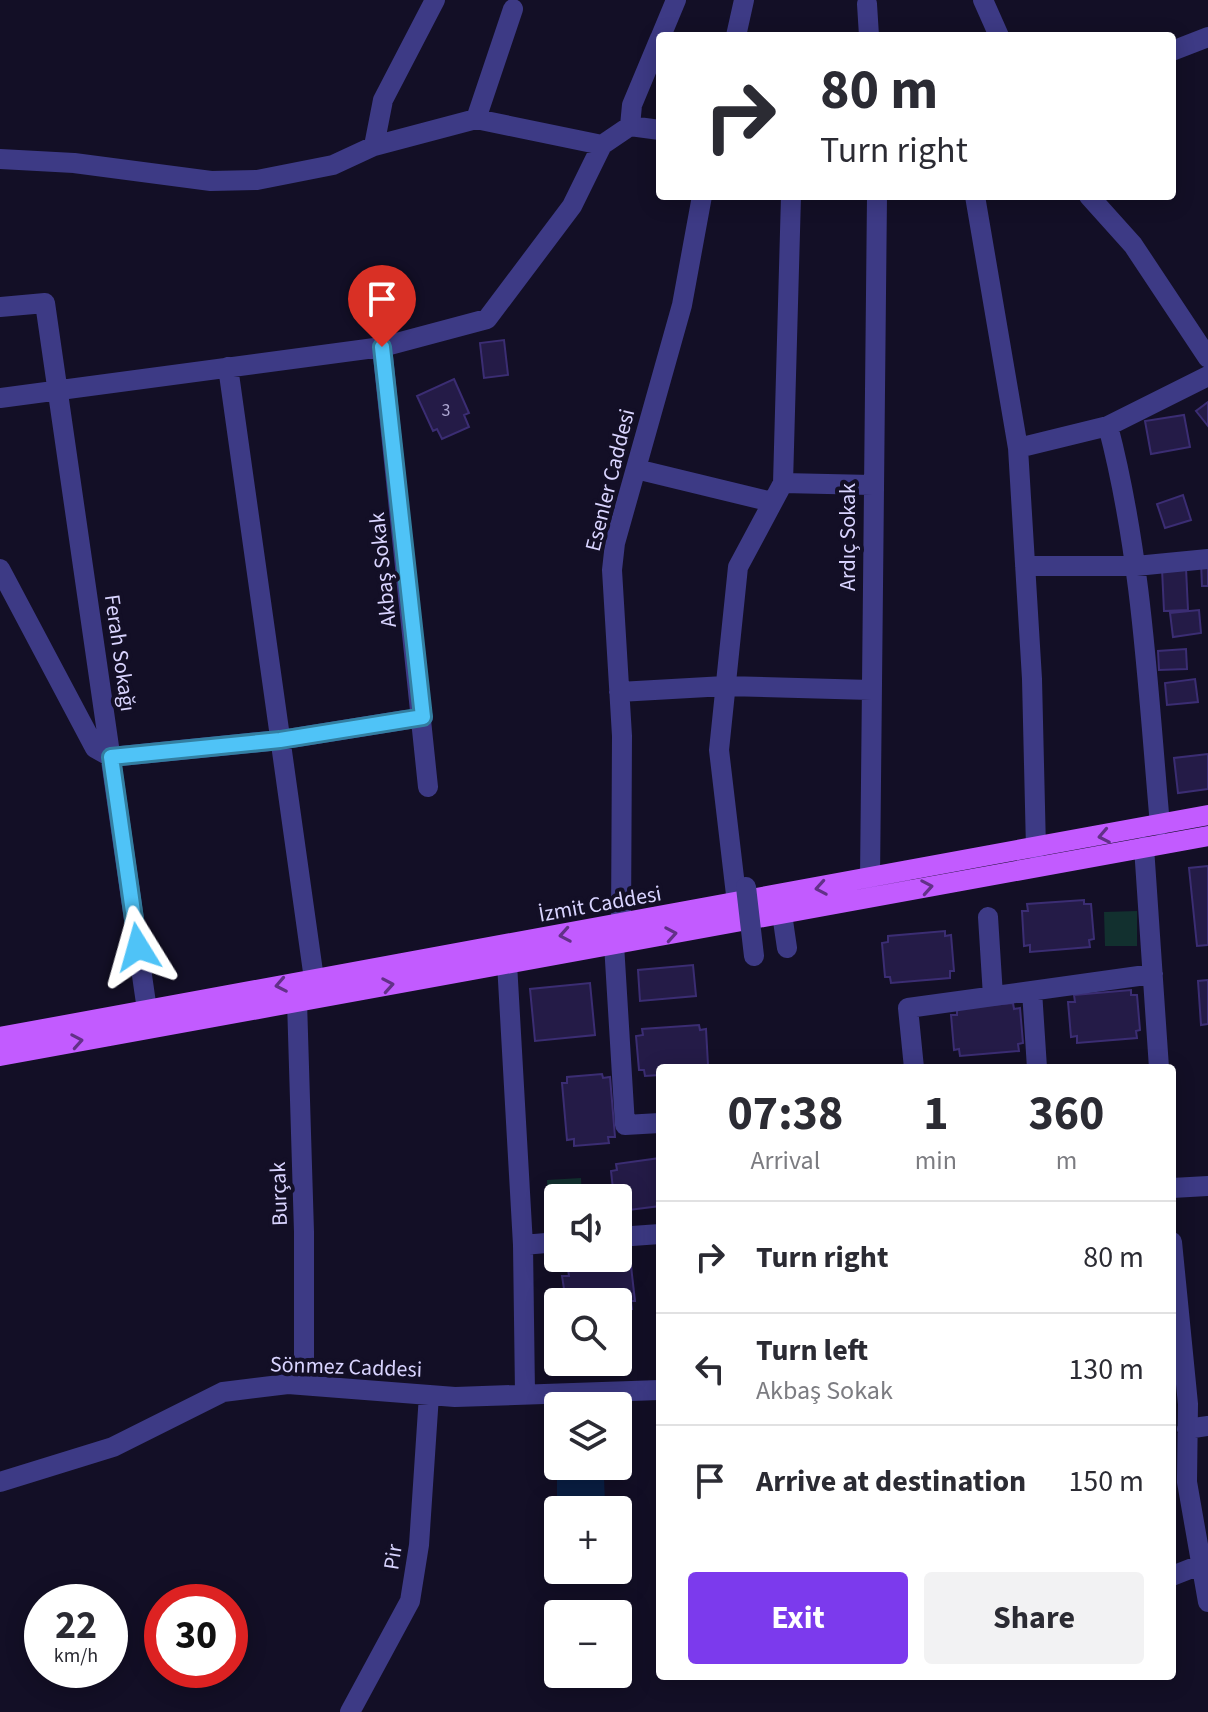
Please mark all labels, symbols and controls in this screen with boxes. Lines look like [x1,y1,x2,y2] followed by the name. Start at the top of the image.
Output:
[820,51,938,130] text: 80 m
[688,64,792,168] icon: right
[820,125,968,176] text: Turn right
[348,265,416,347] pin
[360,277,404,321] icon: arrive
[442,398,451,423] house number: 3
[577,405,643,555] street label: Esenler Caddesi
[832,483,864,591] street label: Ardıç Sokak
[361,511,405,629] street label: Akbaş Sokak
[96,592,144,714] street label: Ferah Sokağı
[1098,827,1111,844] one-way arrow
[536,877,664,931] street label: İzmit Caddesi
[814,879,828,896] one-way arrow
[920,880,934,897] one-way arrow
[96,905,180,989] position arrow
[558,925,572,942] one-way arrow
[664,926,678,943] one-way arrow
[275,976,288,993] one-way arrow
[381,977,394,994] one-way arrow
[70,1034,83,1051] one-way arrow
[727,1080,843,1148] text: 07:38
[923,1080,949,1148] text: 1
[1028,1080,1104,1148] text: 360
[750,1142,820,1179] text: Arrival
[915,1142,957,1179] text: min
[1056,1142,1077,1179] text: m
[262,1161,296,1227] street label: Burçak
[544,1184,632,1688] map controls
[544,1184,632,1272] button: sound
[688,1235,732,1279] icon: right
[756,1236,888,1279] text: Turn right
[1083,1236,1144,1279] text: 80 m
[544,1288,632,1376] button: search
[756,1329,868,1372] text: Turn left
[688,1347,732,1391] icon: left
[269,1348,423,1386] street label: Sönmez Caddesi
[1068,1348,1144,1391] text: 130 m
[756,1372,893,1409] text: Akbaş Sokak
[544,1392,632,1480] button: layers
[688,1459,732,1503] icon: arrive
[756,1460,1026,1503] text: Arrive at destination
[1068,1460,1144,1503] text: 150 m
[544,1496,632,1584] button: +
[375,1542,411,1572] street label: Pir
[688,1572,908,1664] button: Exit
[924,1572,1144,1664] button: Share
[144,1584,248,1688] speed limit sign: 30
[55,1597,97,1654] text: 22
[544,1600,632,1688] button: −
[54,1642,98,1670] text: km/h

